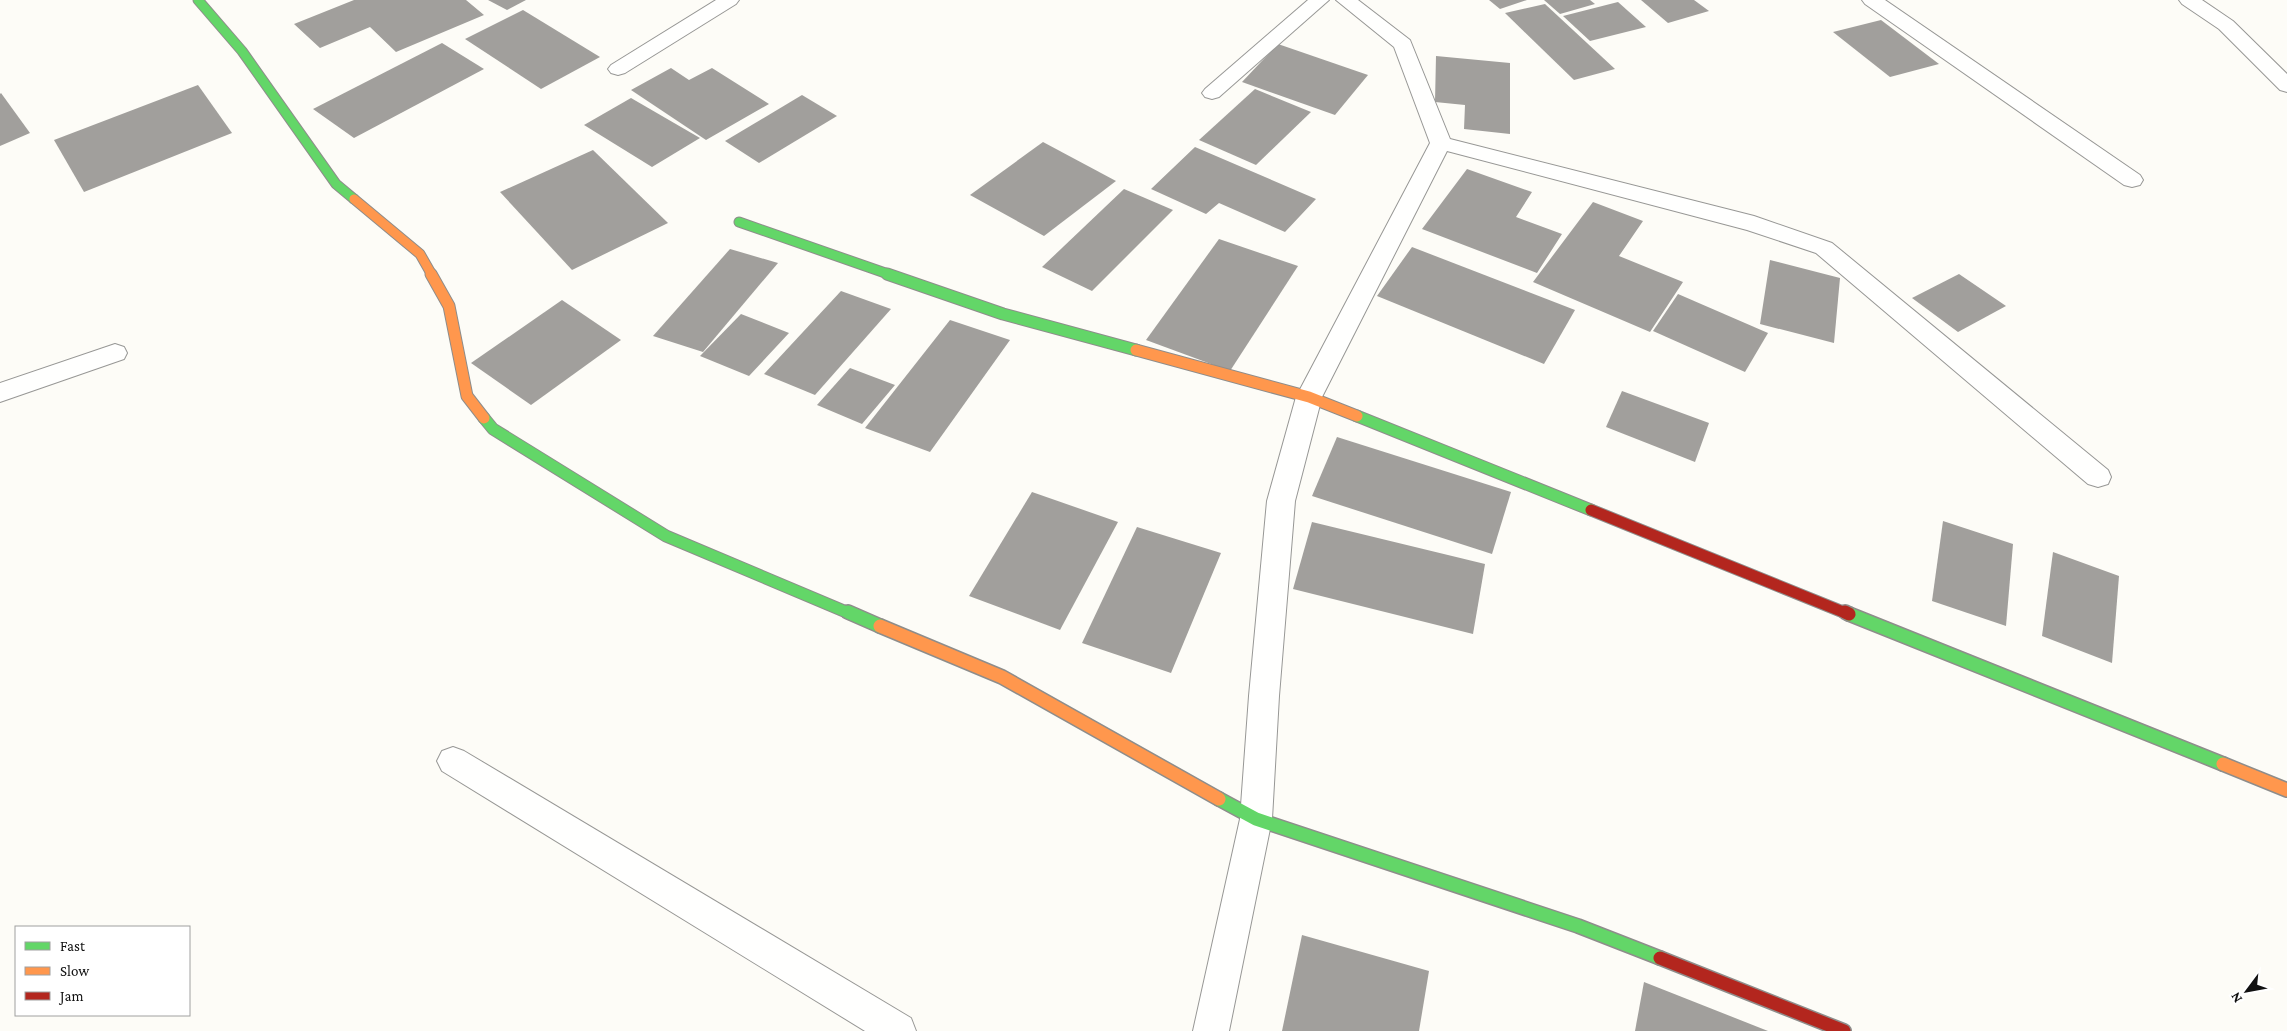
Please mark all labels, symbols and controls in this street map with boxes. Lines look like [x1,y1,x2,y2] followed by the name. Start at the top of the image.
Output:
[15,926,190,1016] legend
[60,938,86,954] text: Fast
[60,963,90,979] text: Slow
[2222,966,2272,1016] north arrow
[58,988,83,1005] text: Jam
[2226,989,2245,1006] text: N

